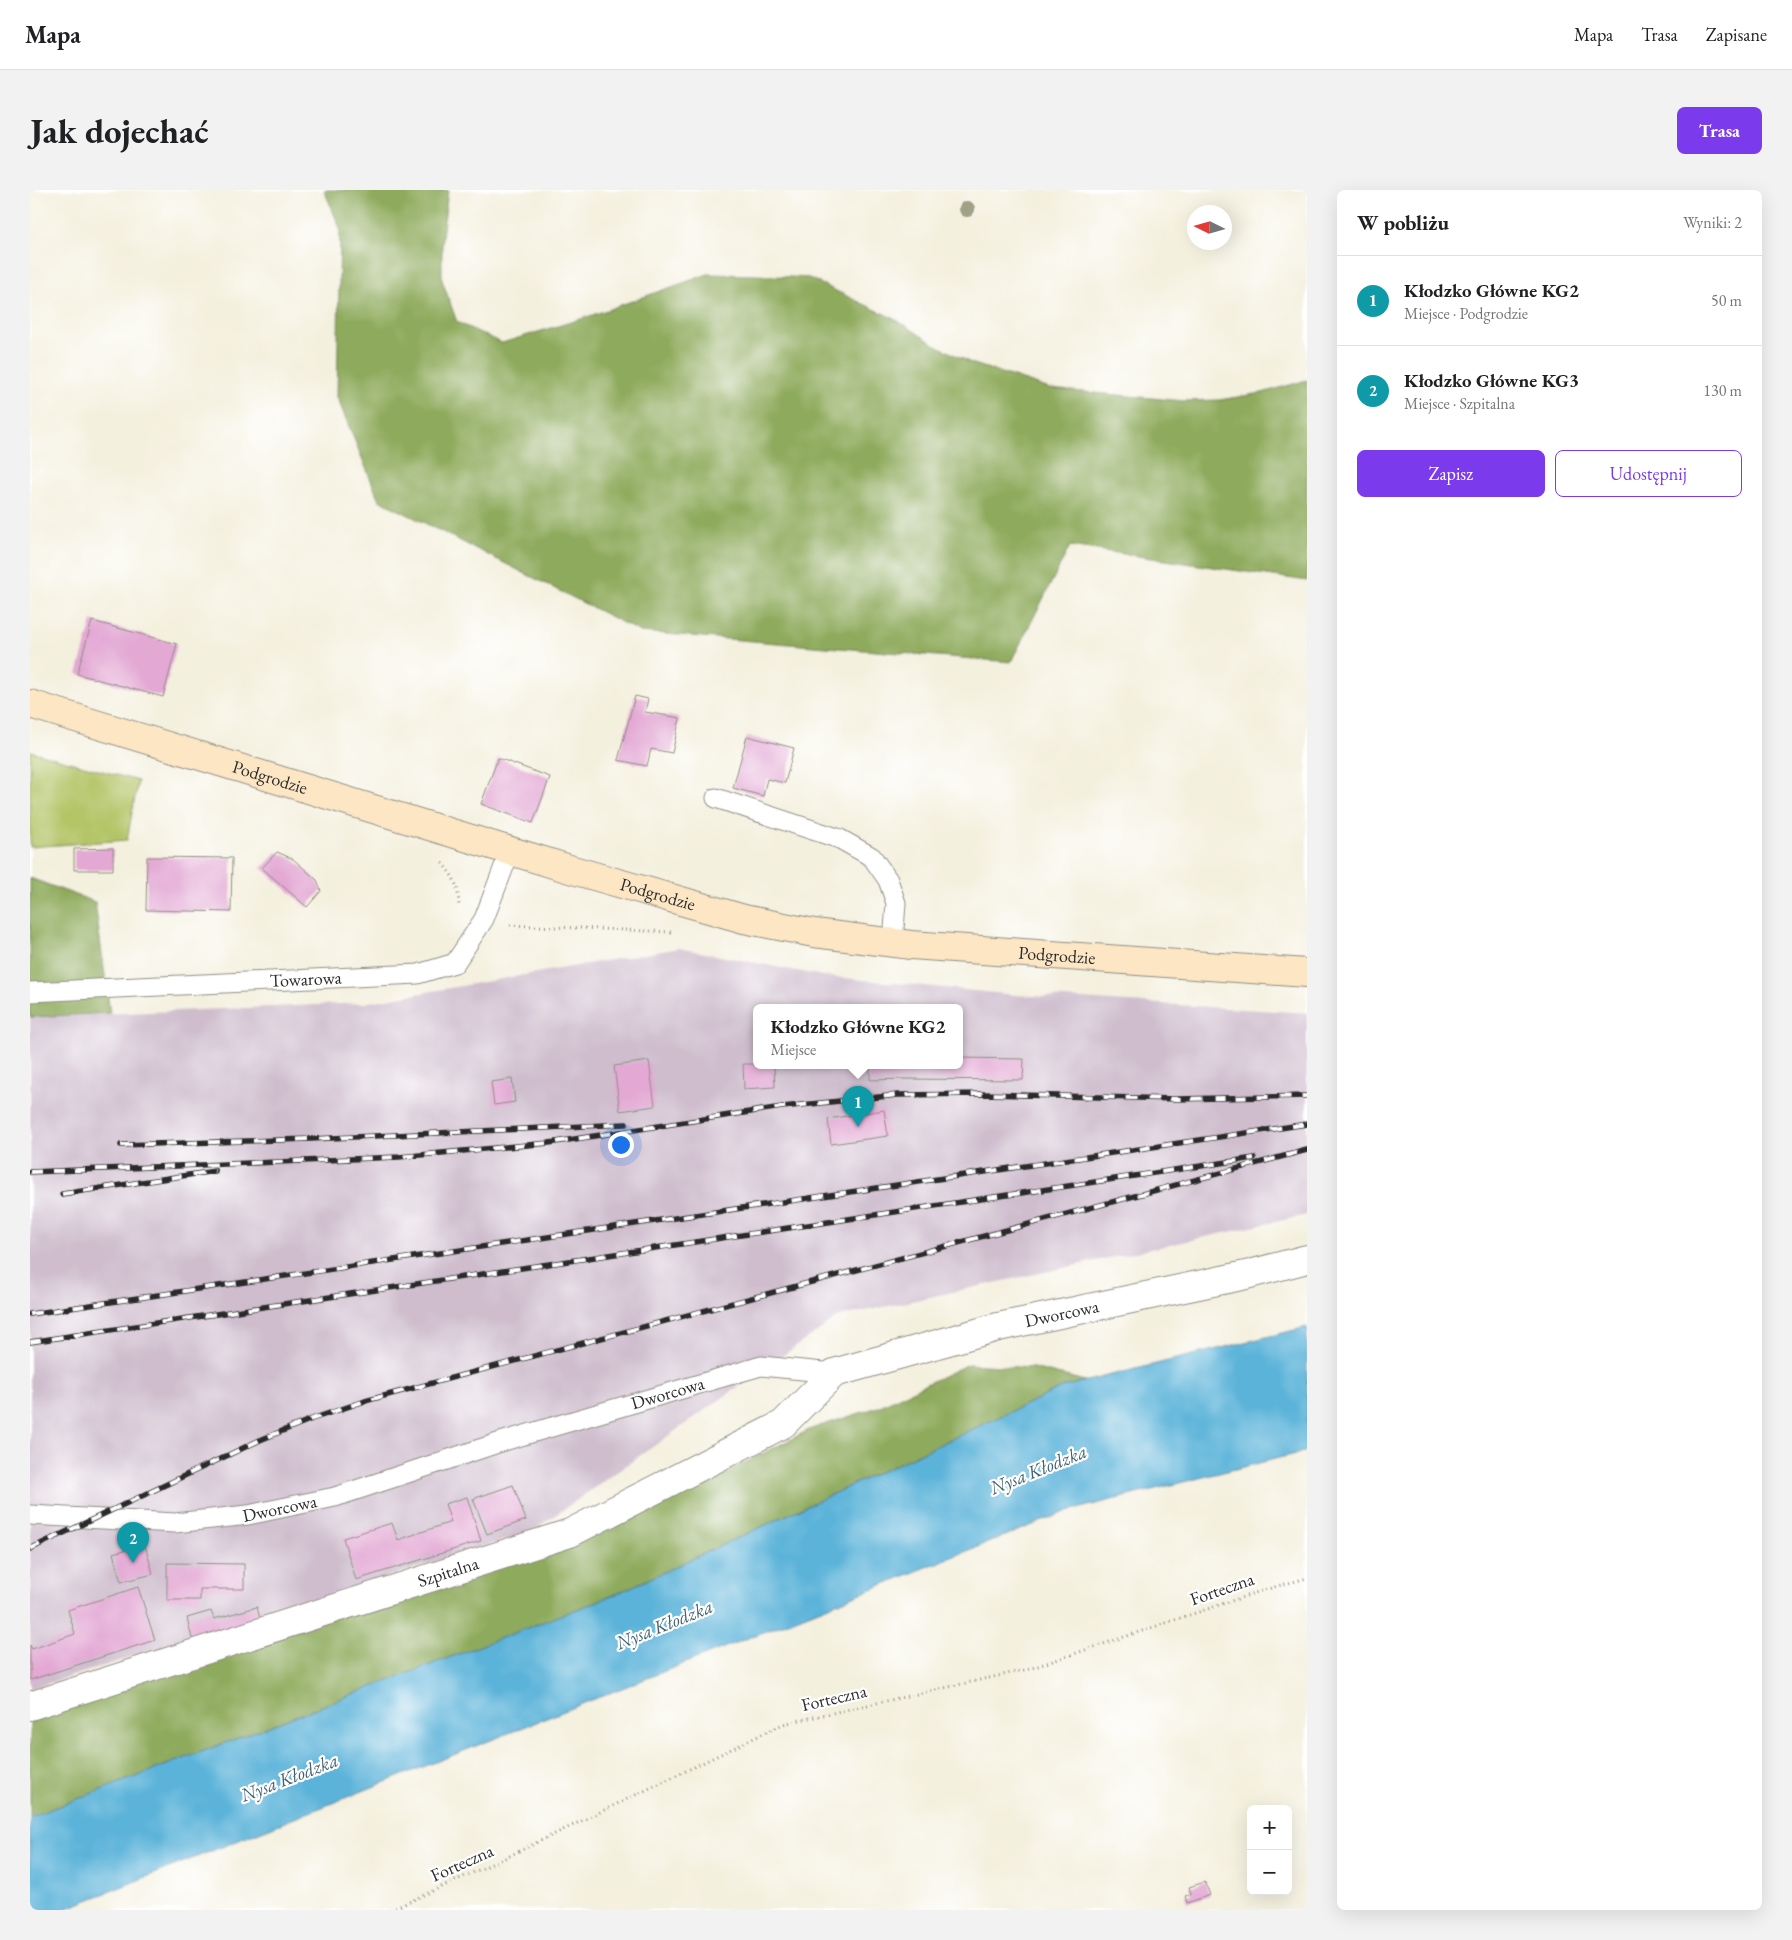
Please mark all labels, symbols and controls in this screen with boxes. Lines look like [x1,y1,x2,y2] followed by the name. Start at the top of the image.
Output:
[25,19,81,50] text: Mapa
[1574,23,1613,46] text: Mapa
[1641,23,1678,46] text: Trasa
[1706,23,1767,46] text: Zapisane
[1677,107,1762,154] button: Trasa
[30,108,209,153] text: Jak dojechać
[1187,205,1232,250] north arrow
[1357,209,1449,236] text: W pobliżu
[1683,212,1742,233] text: Wyniki: 2
[1404,278,1579,303] text: Kłodzko Główne KG2
[1369,290,1377,311] text: 1
[1711,290,1742,311] text: 50 m
[1404,303,1528,324] text: Miejsce · Podgrodzie
[1404,368,1579,393] text: Kłodzko Główne KG3
[1369,380,1377,401] text: 2
[1703,380,1742,401] text: 130 m
[1404,393,1515,414] text: Miejsce · Szpitalna
[1357,450,1545,497] button: Zapisz
[1555,450,1742,497] button: Udostępnij
[230,755,310,799] street label: Podgrodzie
[618,872,698,916] street label: Podgrodzie
[1018,941,1096,969] street label: Podgrodzie
[269,966,343,992] street label: Towarowa
[753,1004,963,1069] popup
[771,1014,945,1039] text: Kłodzko Główne KG2
[771,1039,816,1060] text: Miejsce
[842,1086,874,1127] pin: 1
[608,1132,634,1158] your location
[1023,1294,1102,1332] street label: Dworcowa
[628,1371,708,1414] street label: Dworcowa
[985,1439,1090,1501] water label: Nysa Kłodzka
[240,1489,320,1527] street label: Dworcowa
[117,1522,149,1563] pin: 2
[414,1551,482,1592] street label: Szpitalna
[1187,1567,1258,1610] street label: Forteczna
[611,1594,716,1656] water label: Nysa Kłodzka
[799,1679,870,1716] street label: Forteczna
[236,1747,342,1808] water label: Nysa Kłodzka
[1247,1805,1292,1895] map controls
[1247,1805,1292,1850] button: +
[427,1838,498,1887] street label: Forteczna
[1247,1850,1292,1895] button: −

